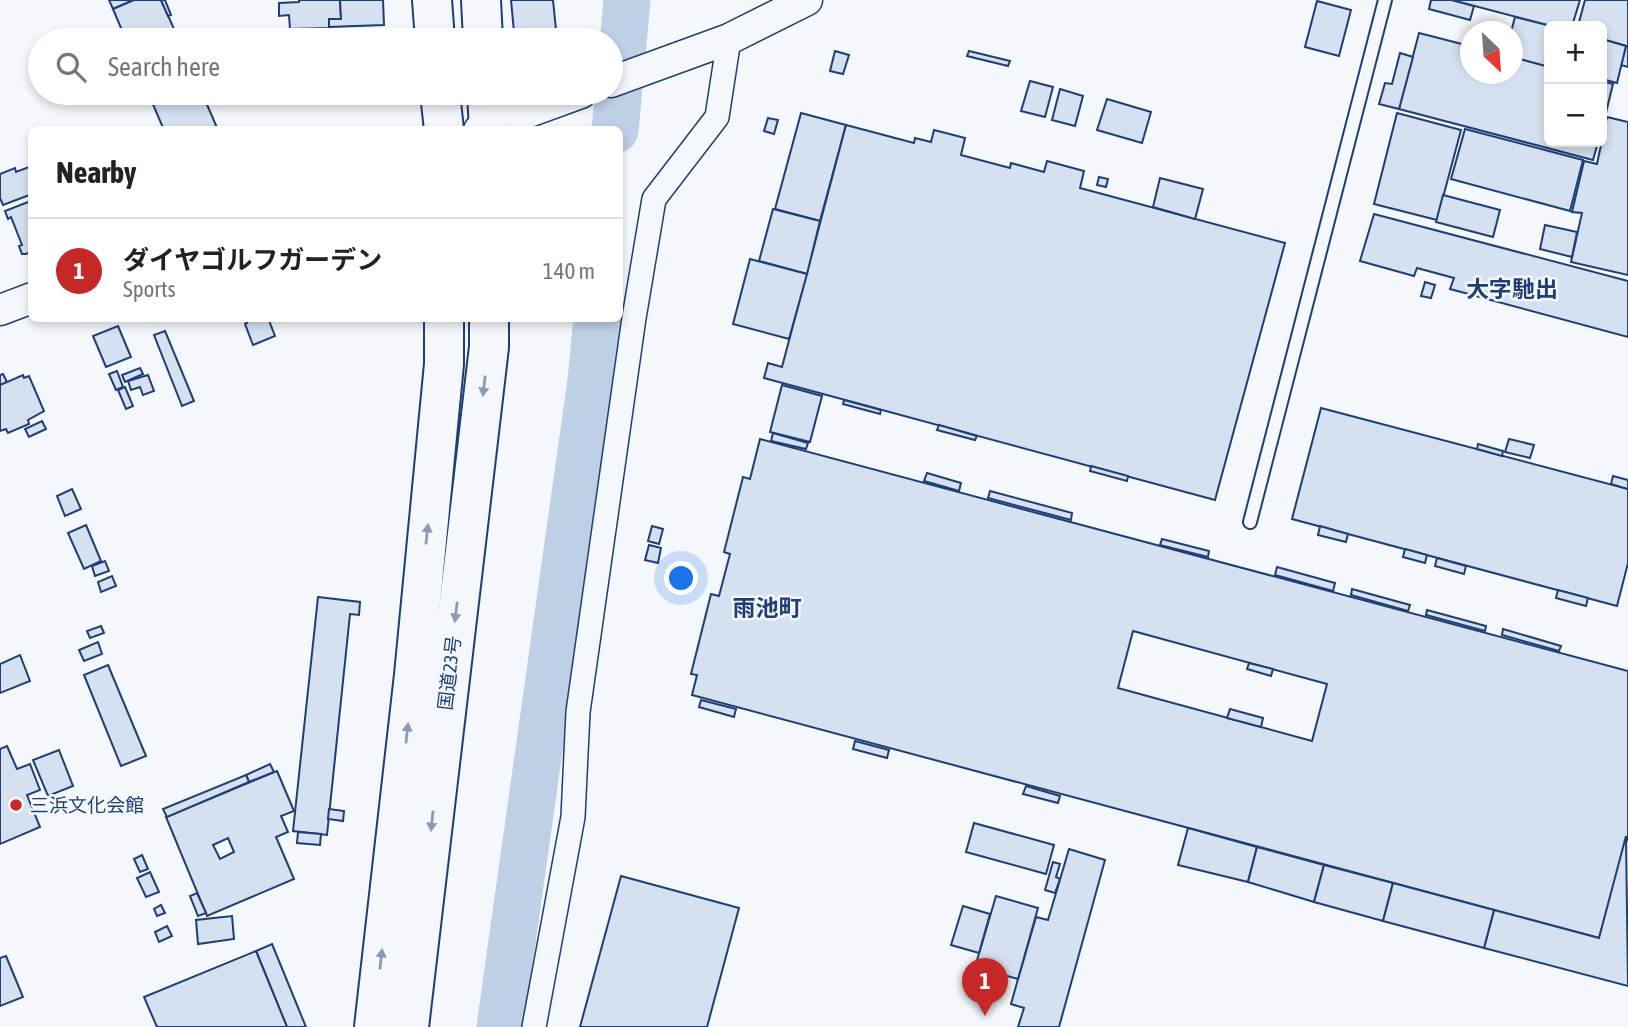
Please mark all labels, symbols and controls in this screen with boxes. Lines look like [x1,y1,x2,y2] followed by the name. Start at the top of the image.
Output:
[1460,21,1523,84] north arrow
[1544,21,1607,147] map controls
[1544,21,1607,84] button: +
[28,28,623,105] search box
[52,48,90,86] icon: search
[108,52,220,82] text: Search here
[1544,84,1607,147] button: −
[56,155,136,189] text: Nearby
[123,245,382,275] text: ダイヤゴルフガーデン
[74,258,84,284] text: 1
[543,258,595,284] text: 140 m
[123,276,176,302] text: Sports
[1466,276,1558,302] district label: 大字馳出
[478,376,489,398] one-way arrow
[422,523,433,545] one-way arrow
[664,561,698,595] your location
[733,595,802,621] district label: 雨池町
[451,601,462,623] one-way arrow
[434,635,464,711] street label: 国道23号
[402,722,413,744] one-way arrow
[30,794,144,816] place label: 三浜文化会館
[8,797,24,813] marker: 三浜文化会館
[426,810,437,832] one-way arrow
[376,948,387,970] one-way arrow
[962,958,1008,1016] pin: 1

